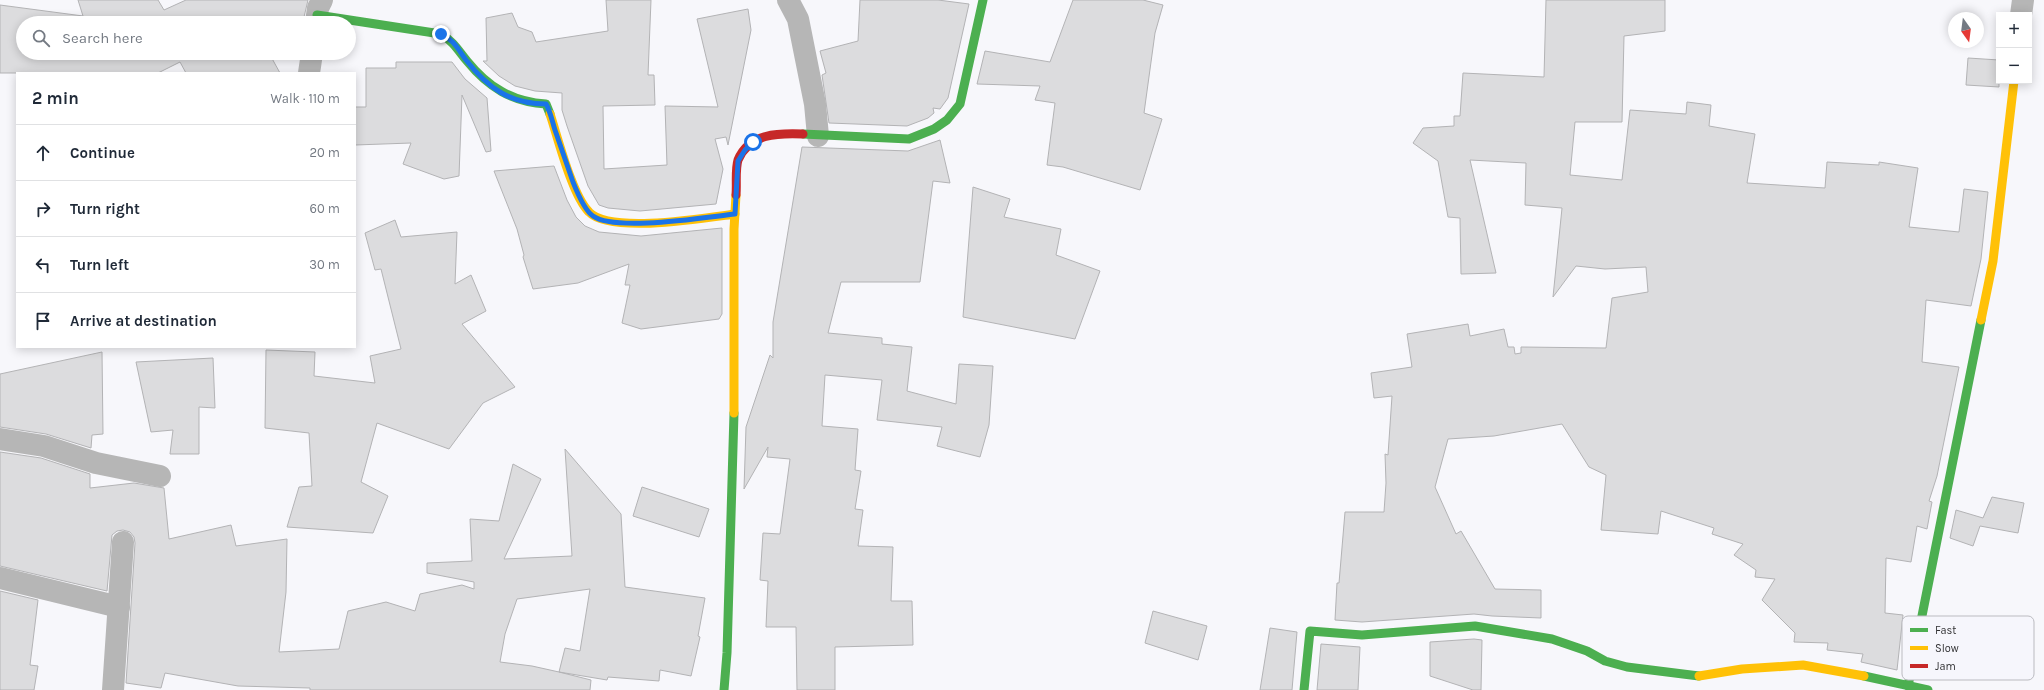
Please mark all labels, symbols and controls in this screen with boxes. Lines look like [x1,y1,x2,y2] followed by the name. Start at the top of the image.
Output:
[1948,12,1984,48] north arrow
[1996,12,2032,84] map controls
[1996,12,2032,48] button: +
[16,16,356,60] search box
[432,25,450,43] route end
[30,27,52,49] icon: search
[62,29,143,47] text: Search here
[1996,48,2032,84] button: −
[32,88,79,108] text: 2 min
[271,91,340,106] text: Walk · 110 m
[744,133,762,151] route start
[32,142,54,164] icon: ahead
[70,144,135,162] text: Continue
[310,145,340,160] text: 20 m
[32,198,54,220] icon: right
[70,200,140,218] text: Turn right
[310,201,340,216] text: 60 m
[32,254,54,276] icon: left
[70,256,129,274] text: Turn left
[309,257,340,272] text: 30 m
[32,310,54,332] icon: arrive
[70,312,217,330] text: Arrive at destination
[1902,616,2034,680] legend
[1935,624,1956,637] text: Fast
[1935,642,1959,655] text: Slow
[1935,660,1956,673] text: Jam

